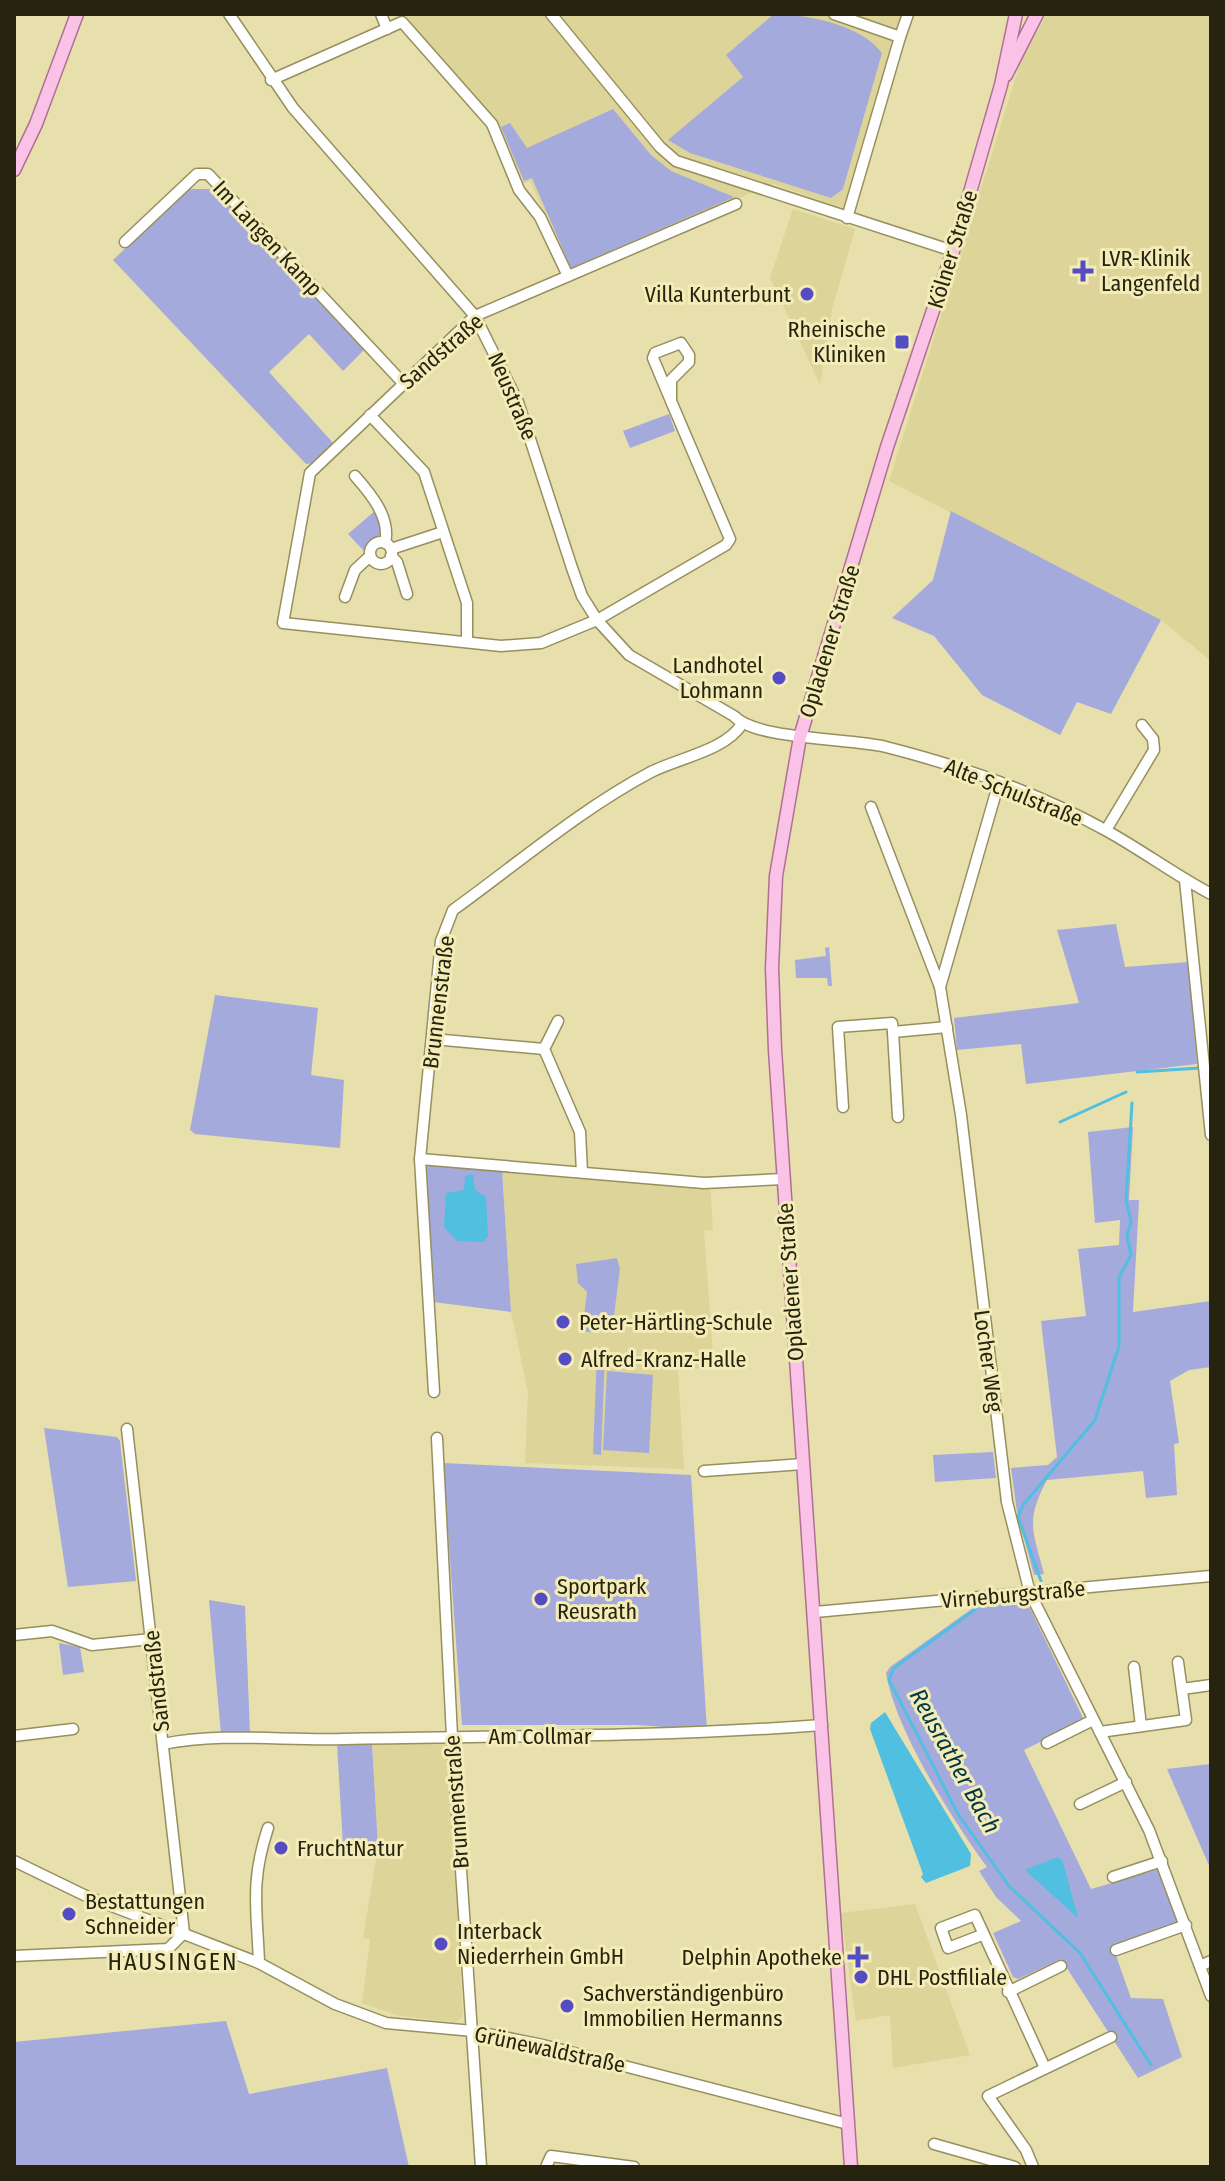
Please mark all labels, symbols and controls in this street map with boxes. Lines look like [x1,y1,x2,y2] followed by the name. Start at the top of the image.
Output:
[207,175,328,302] street label: Im Langen Kamp
[922,187,983,312] street label: Kölner Straße
[1101,245,1200,297] place label: LVR-Klinik Langenfeld
[1072,260,1094,282] marker: LVR-Klinik Langenfeld
[645,281,792,308] place label: Villa Kunterbunt
[798,285,816,303] marker: Villa Kunterbunt
[394,308,489,395] street label: Sandstraße
[788,316,886,368] place label: Rheinische Kliniken
[893,333,911,351] marker: Rheinische Kliniken
[482,348,543,444] street label: Neustraße
[793,561,866,721] street label: Opladener Straße
[673,652,763,704] place label: Landhotel Lohmann
[770,669,788,687] marker: Landhotel Lohmann
[941,753,1087,832] street label: Alte Schulstraße
[417,934,460,1070] street label: Brunnenstraße
[772,1202,809,1362] street label: Opladener Straße
[968,1308,1009,1415] street label: Locher Weg
[579,1309,773,1336] place label: Peter-Härtling-Schule
[554,1313,572,1331] marker: Peter-Härtling-Schule
[581,1346,746,1373] place label: Alfred-Kranz-Halle
[556,1350,574,1368] marker: Alfred-Kranz-Halle
[557,1573,647,1625] place label: Sportpark Reusrath
[940,1575,1086,1614] street label: Virneburgstraße
[532,1590,550,1608] marker: Sportpark Reusrath
[138,1629,175,1733] street label: Sandstraße
[904,1684,1006,1838] water label: Reusrather Bach
[489,1723,592,1750] street label: Am Collmar
[438,1734,475,1870] street label: Brunnenstraße
[297,1835,404,1862] place label: FruchtNatur
[272,1839,290,1857] marker: FruchtNatur
[85,1888,205,1940] place label: Bestattungen Schneider
[60,1905,78,1923] marker: Bestattungen Schneider
[457,1918,624,1970] place label: Interback Niederrhein GmbH
[432,1935,450,1953] marker: Interback Niederrhein GmbH
[682,1944,842,1971] place label: Delphin Apotheke
[107,1948,239,1976] district label: HAUSINGEN
[849,1948,867,1966] marker: Delphin Apotheke
[877,1964,1007,1991] place label: DHL Postfiliale
[852,1968,870,1986] marker: DHL Postfiliale
[583,1980,784,2032] place label: Sachverständigenbüro Immobilien Hermanns
[558,1997,576,2015] marker: Sachverständigenbüro Immobilien Hermanns
[472,2020,628,2079] street label: Grünewaldstraße

